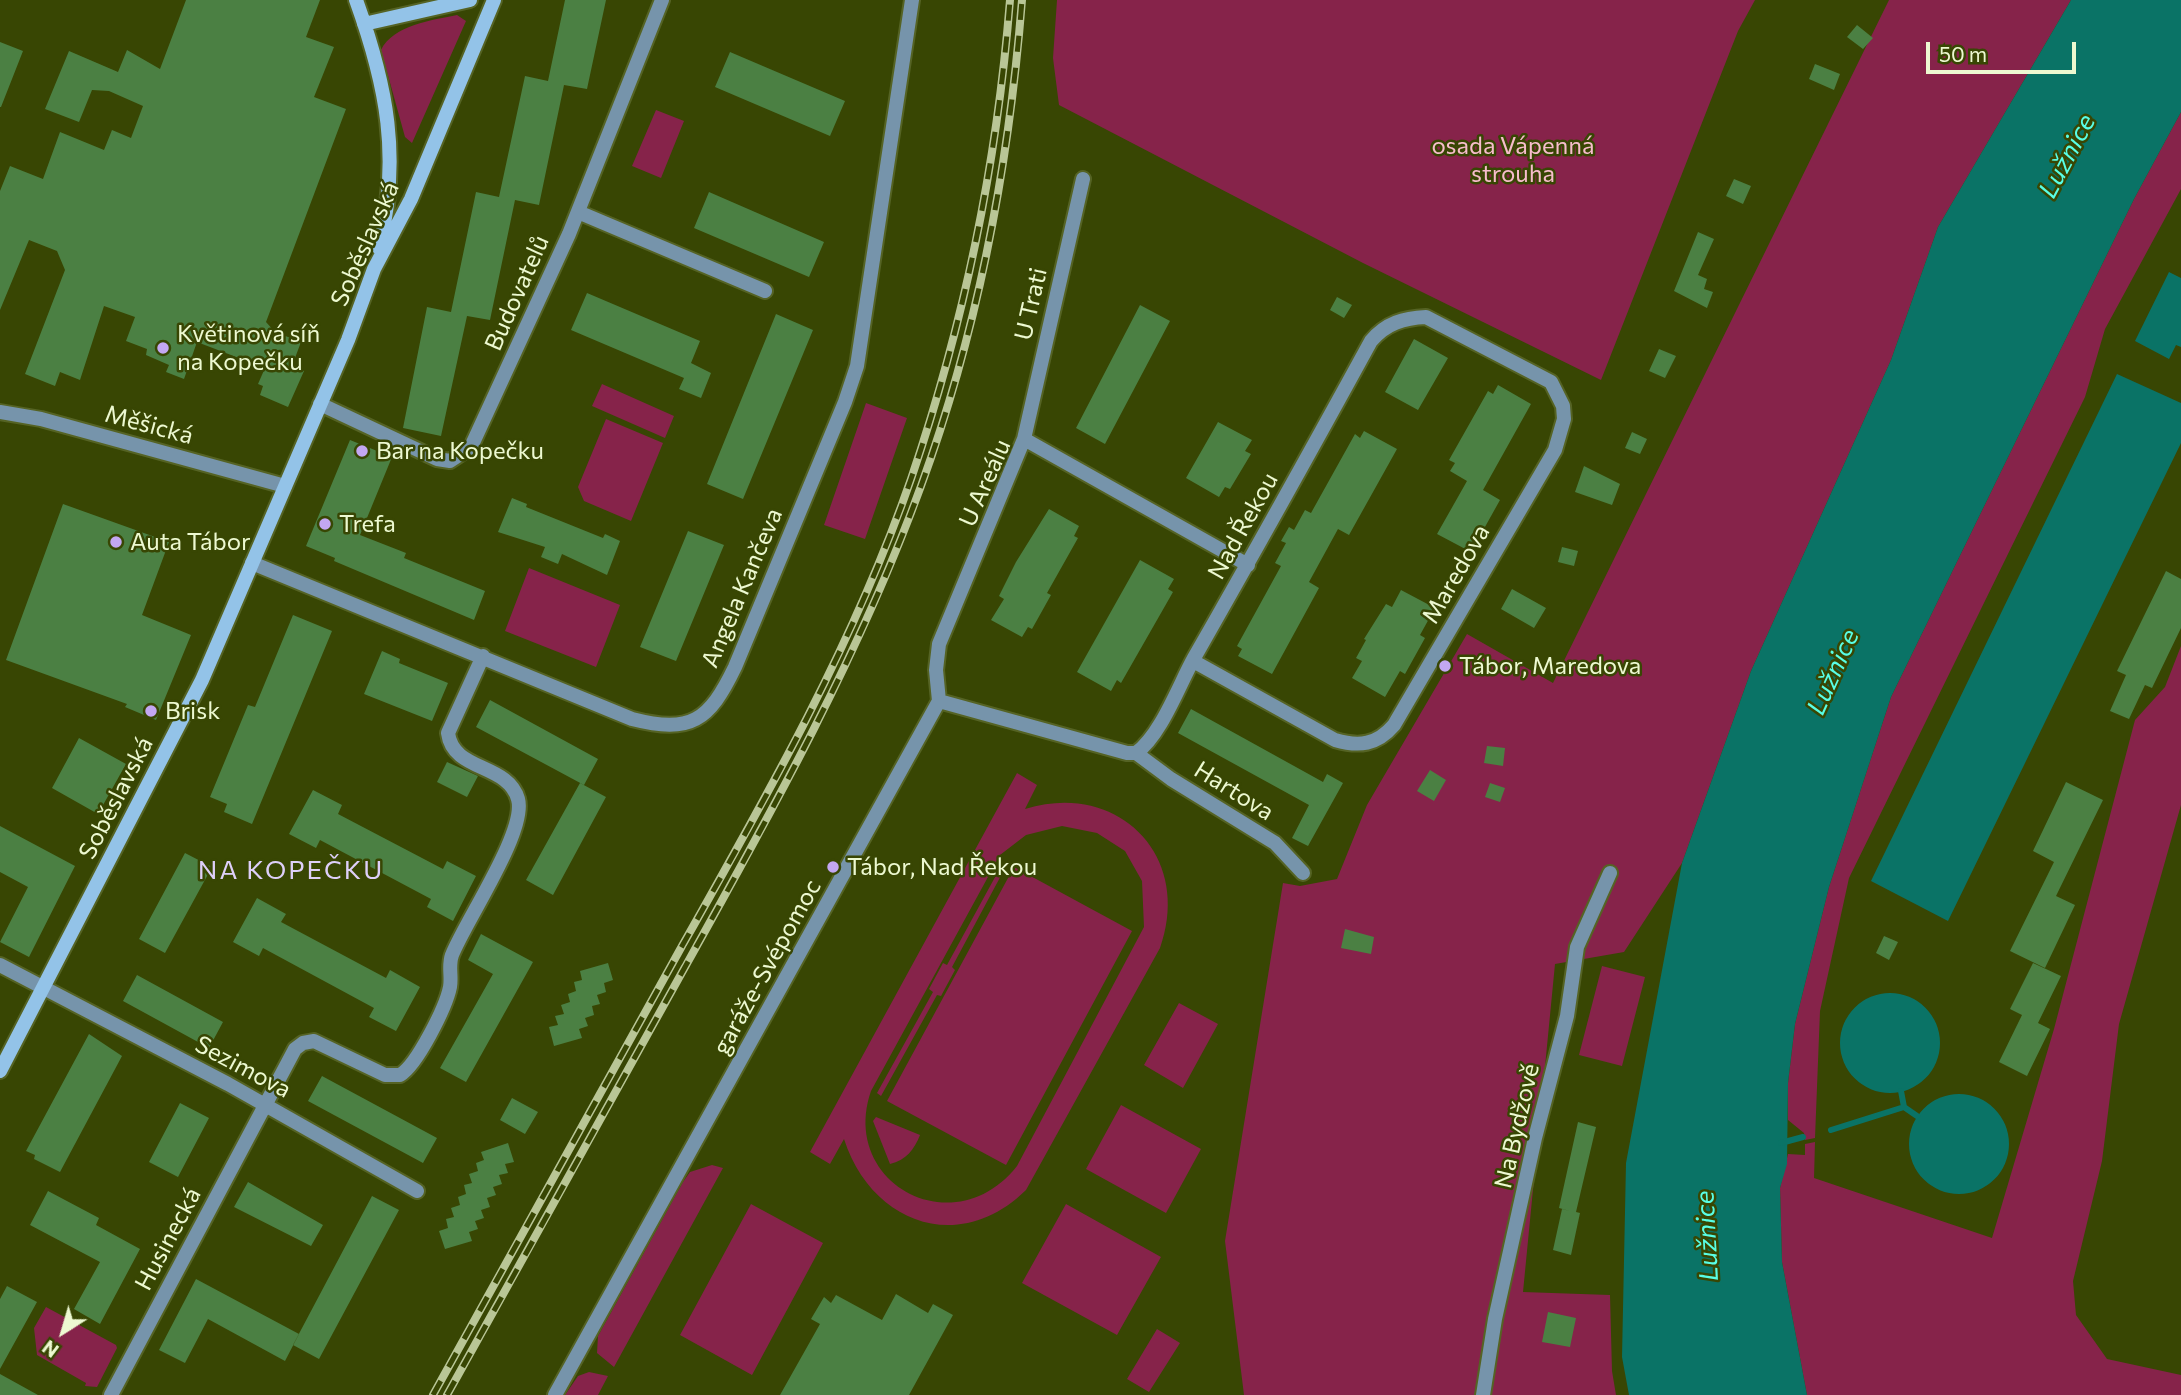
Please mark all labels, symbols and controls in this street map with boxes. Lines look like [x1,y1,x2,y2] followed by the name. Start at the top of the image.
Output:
[1929,28,2080,72] scale bar
[1939,41,1987,66] text: 50 m
[2032,109,2102,203] water label: Lužnice
[1431,132,1595,188] park label: osada Vápenná strouha
[325,177,405,311] street label: Soběslavská
[479,231,555,355] street label: Budovatelů
[1009,265,1053,343] street label: U Trati
[177,320,320,376] place label: Květinová síň na Kopečku
[155,340,171,356] marker: Květinová síň na Kopečku
[102,399,196,451] street label: Měšická
[953,435,1017,531] street label: U Areálu
[376,437,544,465] place label: Bar na Kopečku
[354,443,370,459] marker: Bar na Kopečku
[1202,468,1284,584] street label: Nad Řekou
[695,504,789,672] street label: Angela Kančeva
[339,510,396,538] place label: Trefa
[317,516,333,532] marker: Trefa
[1416,519,1496,629] street label: Maredova
[130,528,251,556] place label: Auta Tábor
[108,534,124,550] marker: Auta Tábor
[1800,624,1866,720] water label: Lužnice
[1459,652,1641,680] place label: Tábor, Maredova
[1437,658,1453,674] marker: Tábor, Maredova
[165,697,220,725] place label: Brisk
[143,703,159,719] marker: Brisk
[73,732,159,864] street label: Soběslavská
[1189,755,1279,827] street label: Hartova
[847,853,1037,881] place label: Tábor, Nad Řekou
[199,854,383,886] district label: NA KOPEČKU
[825,859,841,875] marker: Tábor, Nad Řekou
[707,874,827,1060] street label: garáže-Svépomoc
[190,1030,296,1104] street label: Sezimova
[1489,1061,1545,1191] street label: Na Bydžově
[129,1183,207,1295] street label: Husinecká
[1689,1190,1725,1282] water label: Lužnice
[28,1297,98,1367] north arrow
[37,1336,63,1363] text: N

